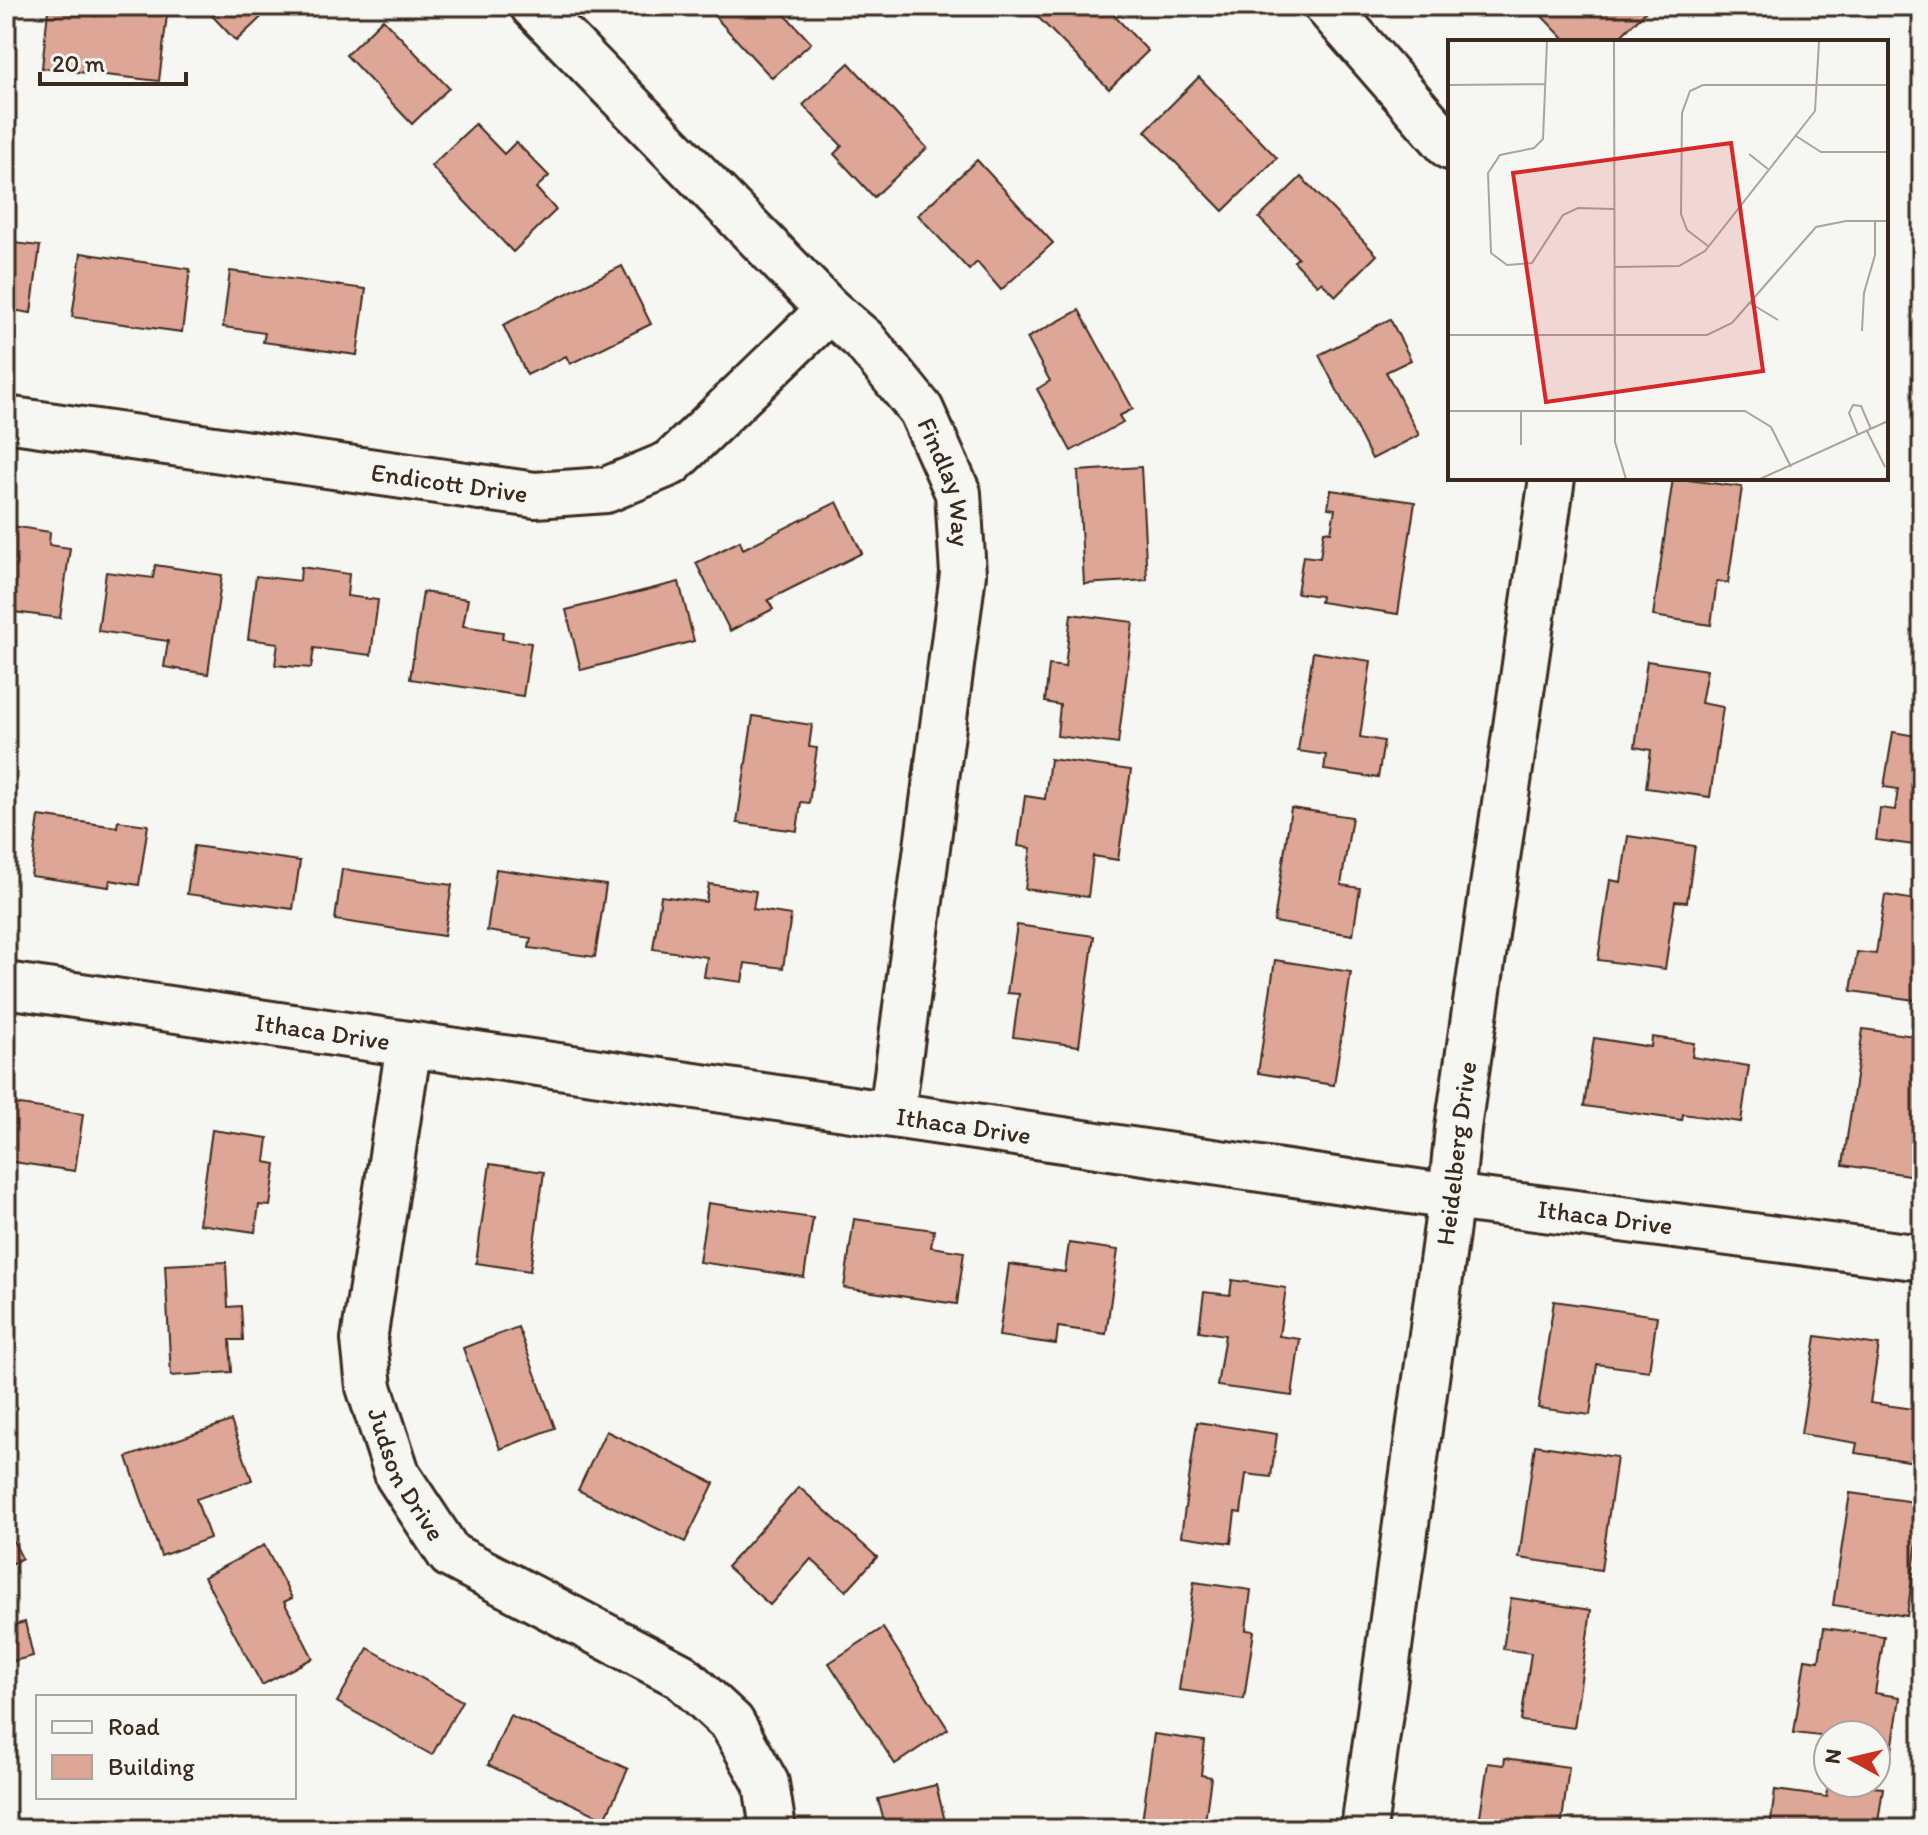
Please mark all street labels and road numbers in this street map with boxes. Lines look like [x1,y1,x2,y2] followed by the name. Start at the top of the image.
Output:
[910,413,977,548] street label: Findlay Way
[369,456,530,510] street label: Endicott Drive
[253,1006,392,1057] street label: Ithaca Drive
[1429,1059,1483,1247] street label: Heidelberg Drive
[894,1100,1033,1151] street label: Ithaca Drive
[1536,1192,1675,1242] street label: Ithaca Drive
[361,1404,452,1547] street label: Judson Drive

